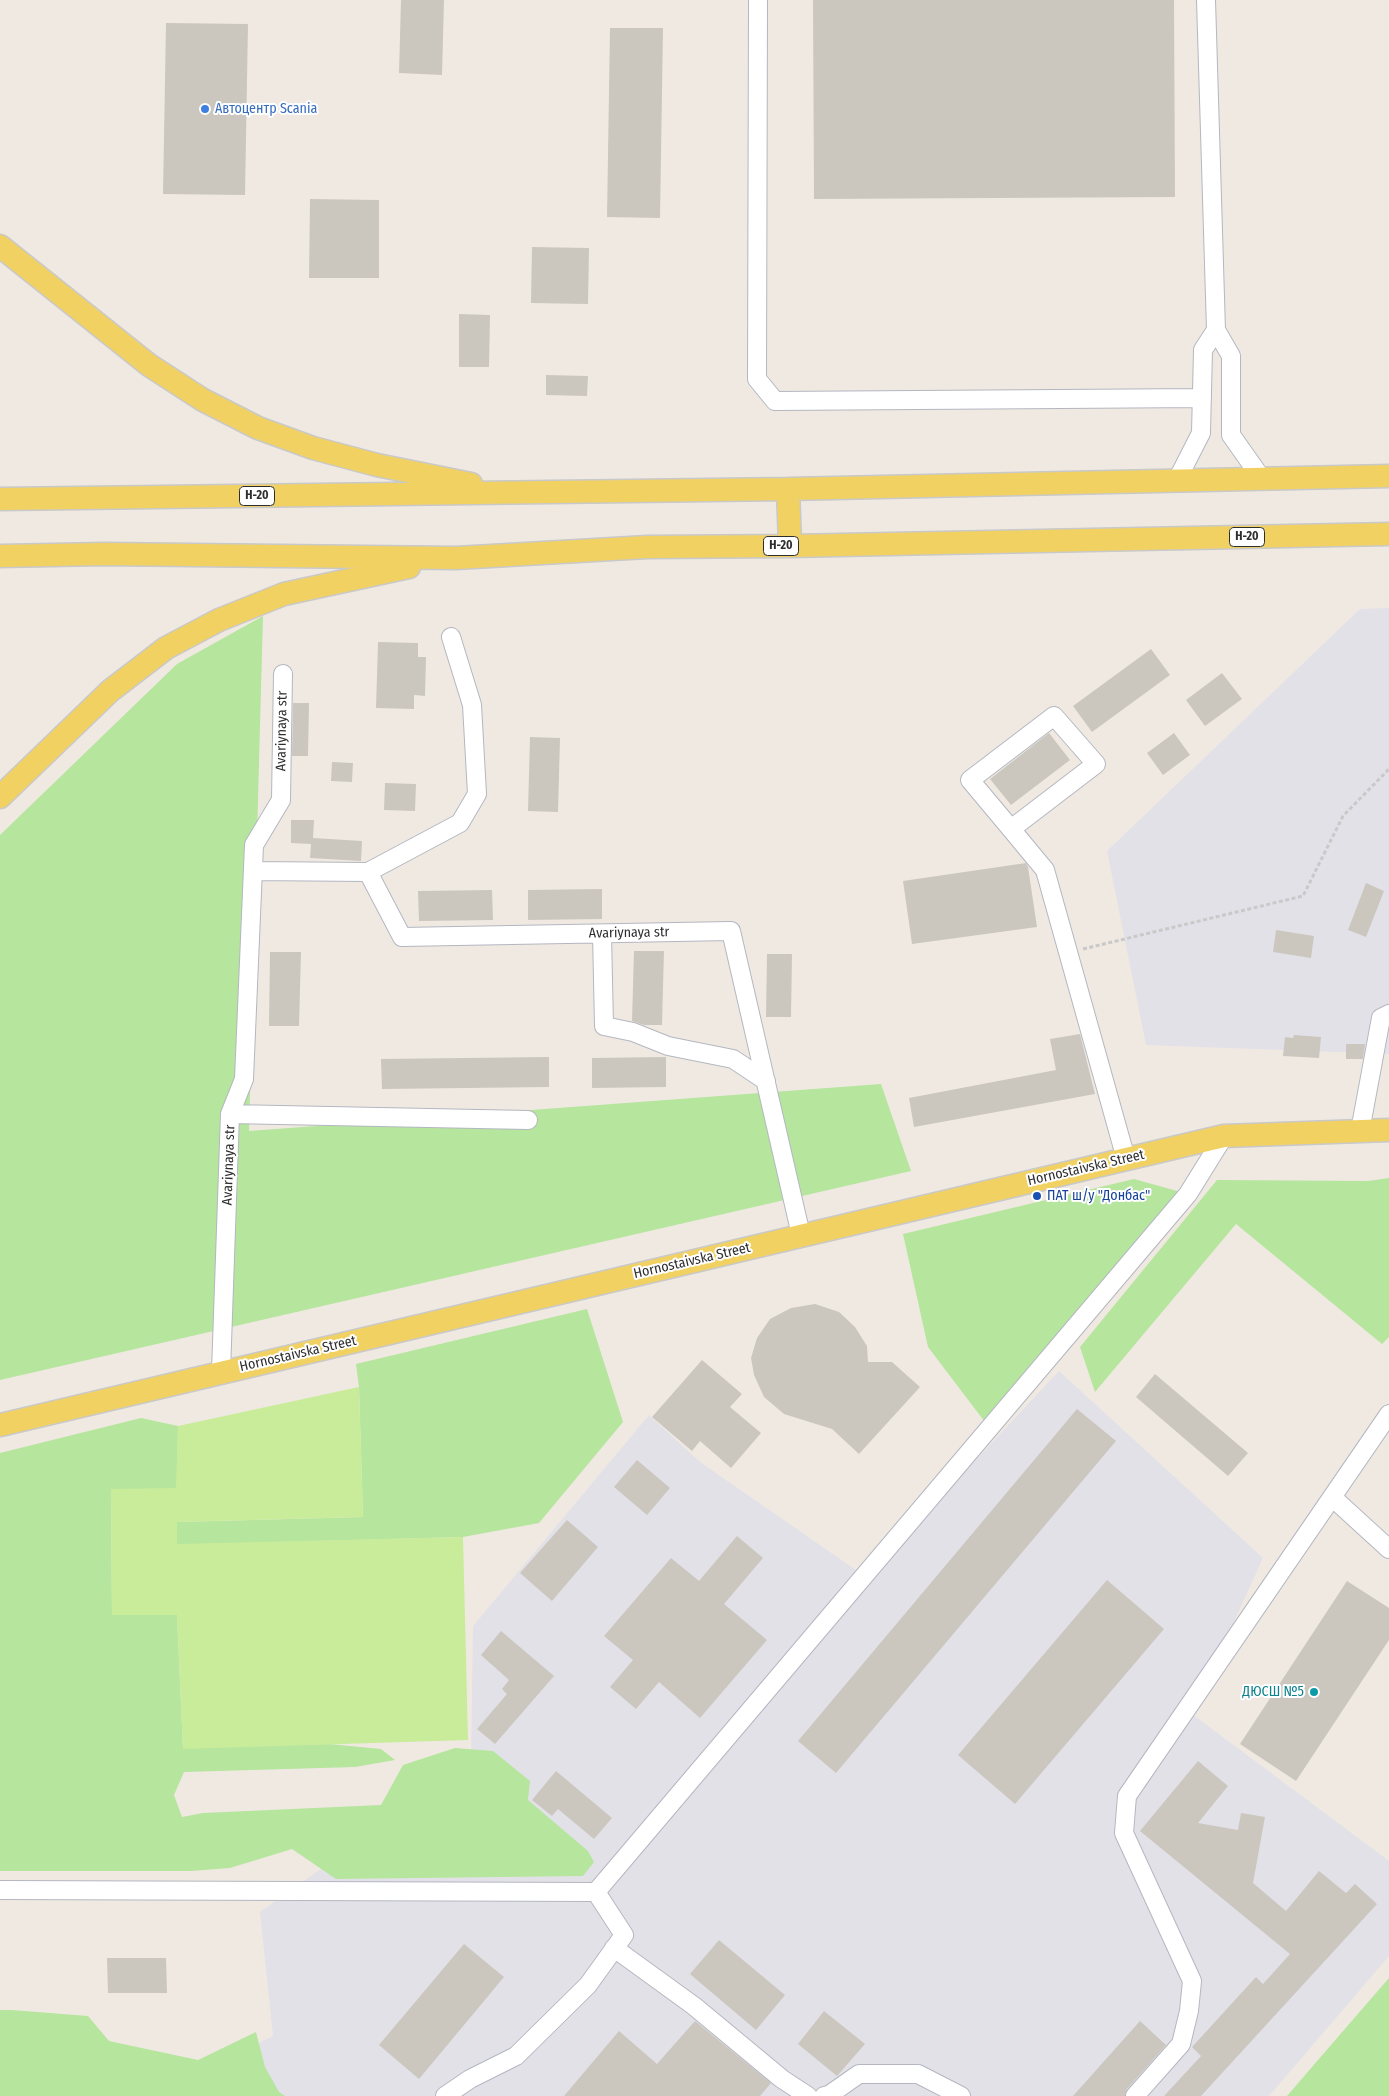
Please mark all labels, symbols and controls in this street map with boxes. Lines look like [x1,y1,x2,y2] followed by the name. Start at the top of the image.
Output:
[215,101,317,117] place label: Автоцентр Scania
[199,103,211,115] marker: Автоцентр Scania
[240,486,274,506] road number: Н-20
[1230,528,1264,546] road number: Н-20
[764,536,798,556] road number: Н-20
[273,691,291,771] street label: Avariynaya str
[589,924,669,942] street label: Avariynaya str
[219,1124,239,1206] street label: Avariynaya str
[1026,1146,1146,1190] street label: Hornostaivska Street
[1047,1188,1150,1204] place label: ПАТ ш/у "Донбас"
[1031,1190,1043,1202] marker: ПАТ ш/у "Донбас"
[632,1239,752,1283] street label: Hornostaivska Street
[238,1332,358,1376] street label: Hornostaivska Street
[1242,1684,1304,1700] place label: ДЮСШ №5
[1308,1686,1320,1698] marker: ДЮСШ №5

